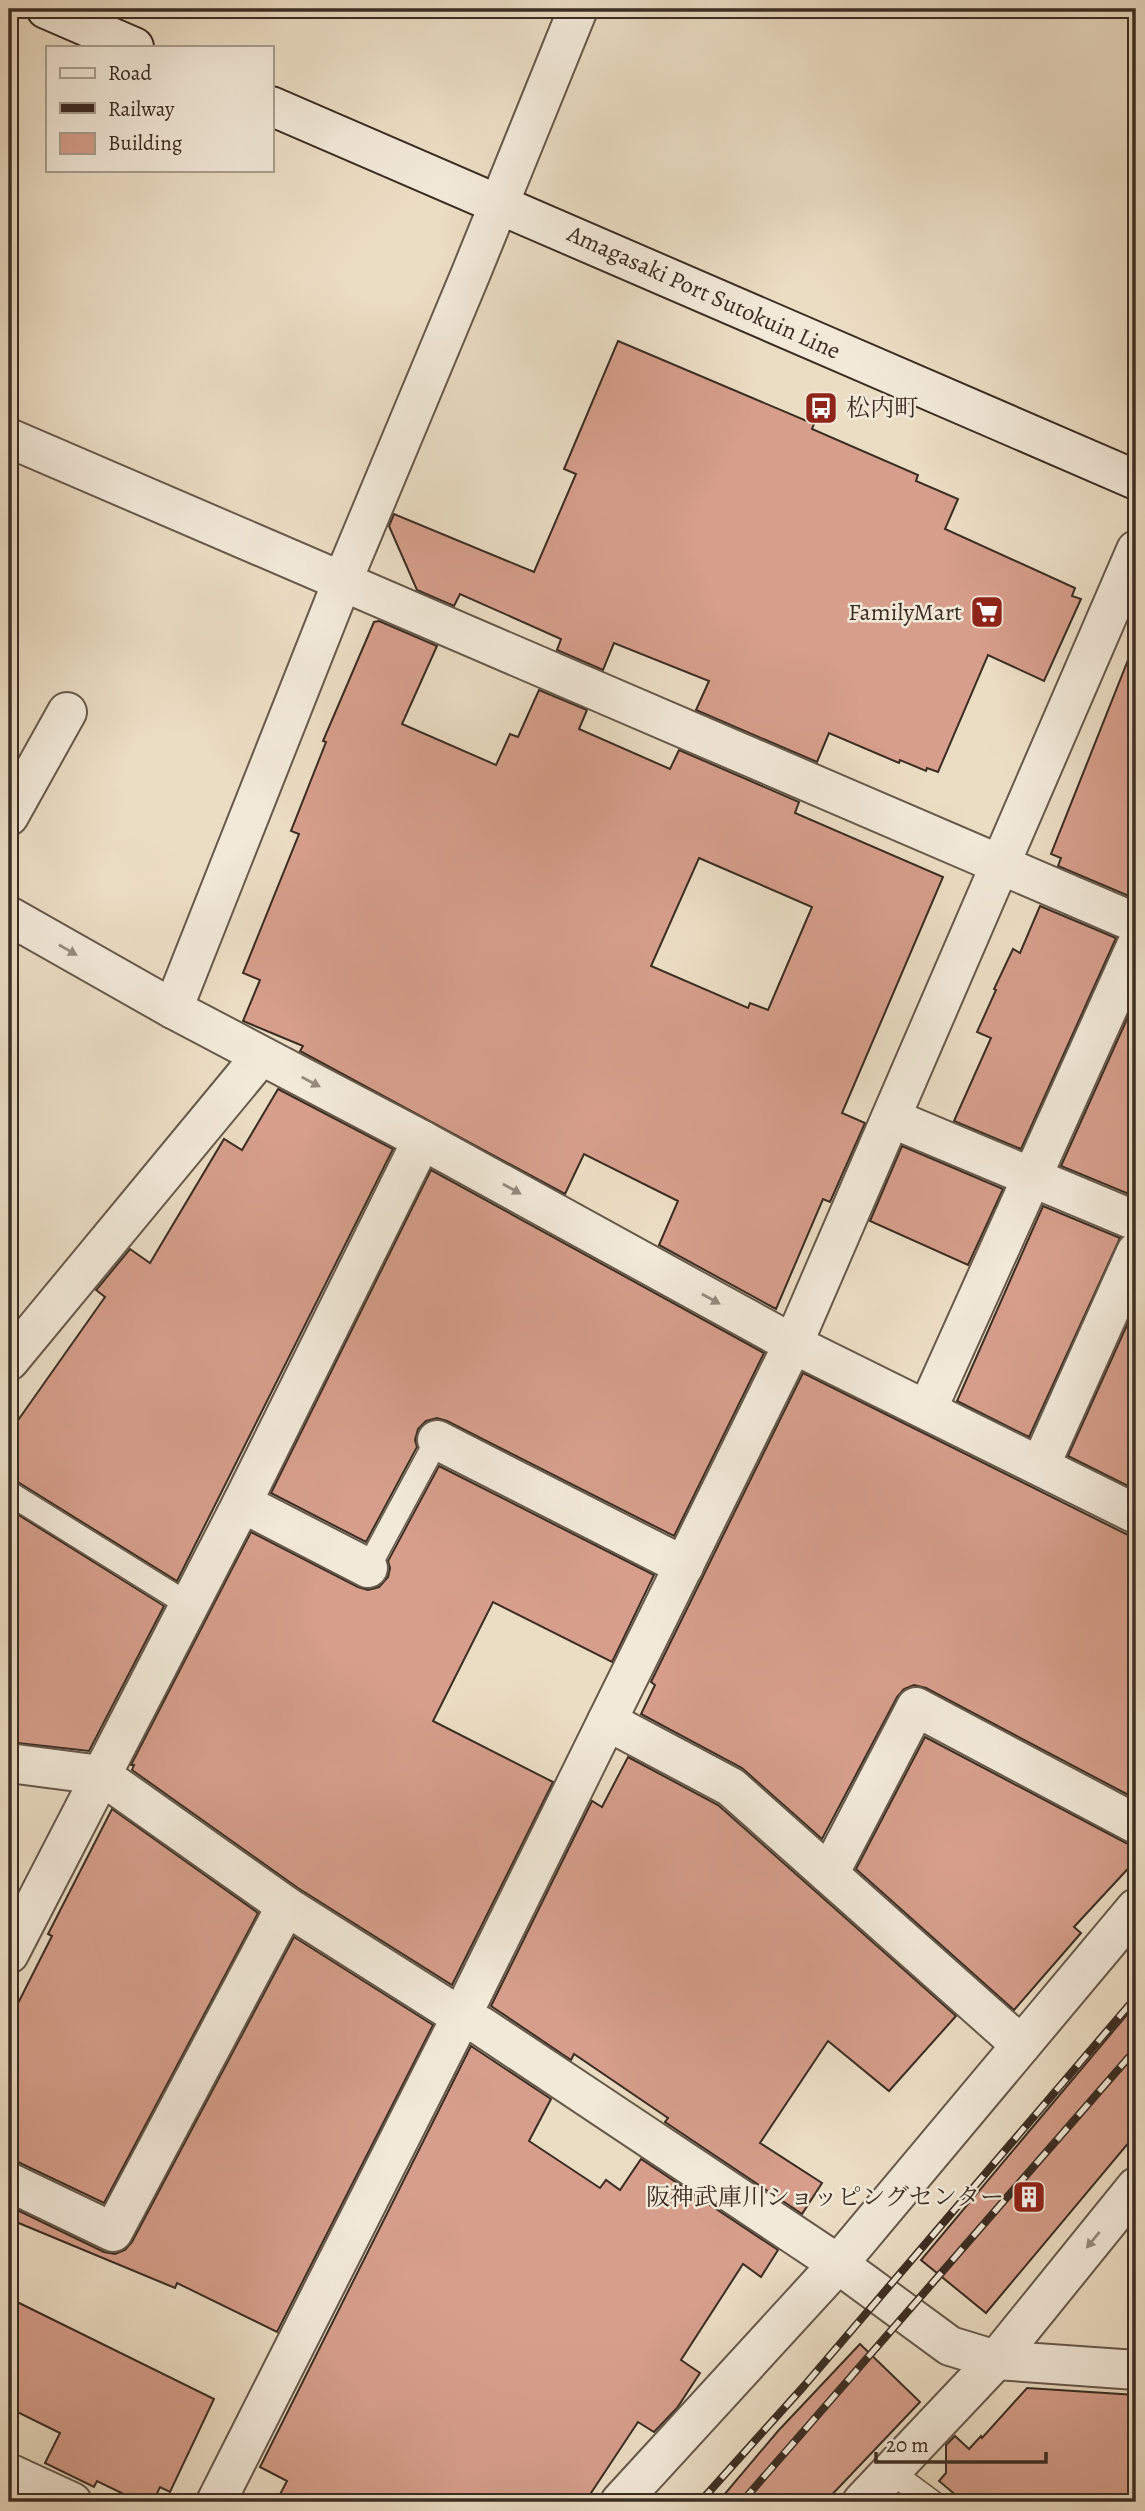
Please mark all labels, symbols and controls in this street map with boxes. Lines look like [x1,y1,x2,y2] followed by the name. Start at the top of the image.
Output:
[46,46,273,172] legend
[108,59,152,87] text: Road
[108,95,175,123] text: Railway
[108,129,183,157] text: Building
[561,217,846,367] street label: Amagasaki Port Sutokuin Line
[802,389,840,427] bus stop icon: 松内町
[846,392,918,424] place label: 松内町
[968,593,1006,631] supermarket icon: FamilyMart
[848,596,962,628] place label: FamilyMart
[58,944,78,956] one-way arrow
[301,1076,321,1088] one-way arrow
[502,1183,522,1195] one-way arrow
[701,1293,721,1305] one-way arrow
[1010,2178,1048,2216] building icon: 阪神武庫川ショッピングセンター
[646,2181,1004,2213] place label: 阪神武庫川ショッピングセンター
[1086,2230,1101,2248] one-way arrow
[876,2420,1045,2464] scale bar
[886,2431,929,2459] text: 20 m

